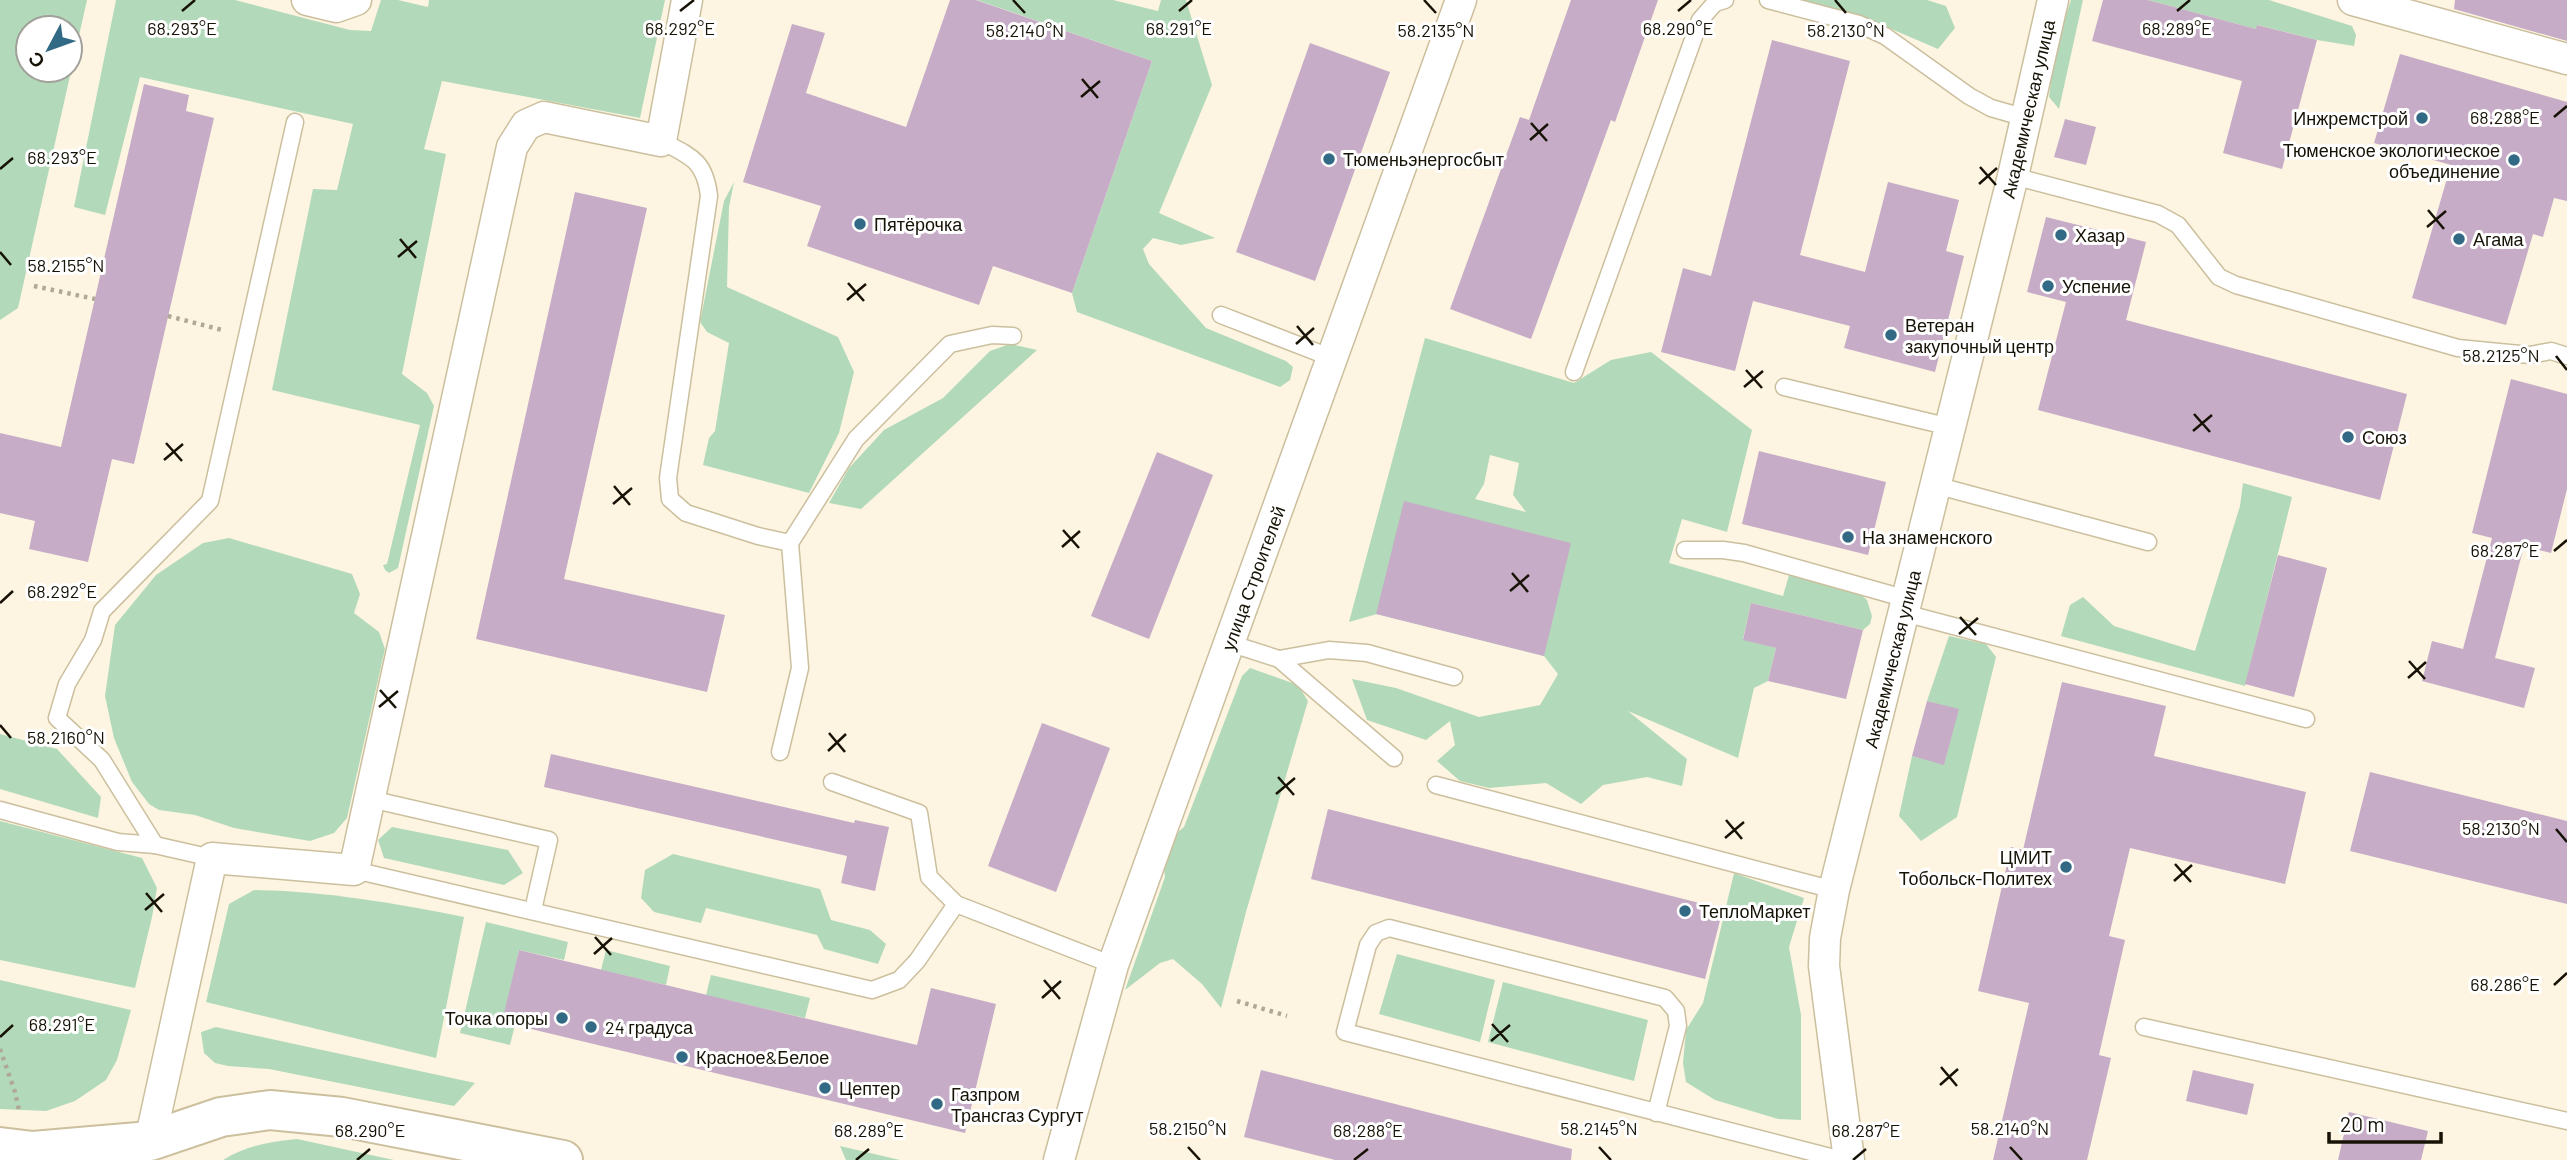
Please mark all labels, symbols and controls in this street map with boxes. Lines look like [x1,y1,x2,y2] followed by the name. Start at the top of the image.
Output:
[14,14,84,84] north arrow
[147,17,217,39] text: 68.293°E
[645,17,715,39] text: 68.292°E
[1146,17,1212,39] text: 68.291°E
[1643,17,1713,39] text: 68.290°E
[1997,17,2059,200] street label: Академическая улица
[2142,17,2212,39] text: 68.289°E
[986,19,1064,41] text: 58.2140°N
[1398,19,1474,41] text: 58.2135°N
[1807,19,1885,41] text: 58.2130°N
[22,48,49,73] text: С
[2470,106,2540,128] text: 68.288°E
[2293,107,2408,129] place label: Инжремстрой
[2414,110,2430,126] marker: Инжремстрой
[2283,139,2500,182] place label: Тюменское экологическое объединение
[27,146,97,168] text: 68.293°E
[1343,148,1504,170] place label: Тюменьэнергосбыт
[1321,151,1337,167] marker: Тюменьэнергосбыт
[2506,152,2522,168] marker: Тюменское экологическое объединение
[874,213,963,235] place label: Пятёрочка
[852,216,868,232] marker: Пятёрочка
[2075,224,2125,246] place label: Хазар
[2053,227,2069,243] marker: Хазар
[2473,228,2525,250] place label: Агама
[2451,231,2467,247] marker: Агама
[28,254,104,276] text: 58.2155°N
[2062,275,2131,297] place label: Успение
[2040,278,2056,294] marker: Успение
[1905,314,2054,357] place label: Ветеран закупочный центр
[1883,327,1899,343] marker: Ветеран закупочный центр
[2462,344,2540,366] text: 58.2125°N
[2362,426,2407,448] place label: Союз
[2340,429,2356,445] marker: Союз
[1217,503,1289,653] street label: улица Строителей
[1862,526,1992,548] place label: На знаменского
[1840,529,1856,545] marker: На знаменского
[2471,539,2539,561] text: 68.287°E
[1859,567,1925,750] street label: Академическая улица
[27,580,97,602] text: 68.292°E
[27,726,105,748] text: 58.2160°N
[2462,817,2540,839] text: 58.2130°N
[1899,846,2052,889] place label: ЦМИТ Тобольск-Политех
[2058,859,2074,875] marker: ЦМИТ Тобольск-Политех
[1699,900,1810,922] place label: ТеплоМаркет
[1677,903,1693,919] marker: ТеплоМаркет
[2470,973,2540,995] text: 68.286°E
[445,1007,548,1029] place label: Точка опоры
[554,1010,570,1026] marker: Точка опоры
[29,1013,95,1035] text: 68.291°E
[605,1016,694,1038] place label: 24 градуса
[583,1019,599,1035] marker: 24 градуса
[696,1046,829,1068] place label: Красное&Белое
[674,1049,690,1065] marker: Красное&Белое
[839,1077,900,1099] place label: Цептер
[817,1080,833,1096] marker: Цептер
[951,1083,1083,1126] place label: Газпром Трансгаз Сургут
[929,1096,945,1112] marker: Газпром Трансгаз Сургут
[2329,1100,2441,1144] scale bar
[2340,1111,2385,1136] text: 20 m
[1149,1117,1227,1139] text: 58.2150°N
[1560,1117,1638,1139] text: 58.2145°N
[1971,1117,2049,1139] text: 58.2140°N
[335,1119,405,1141] text: 68.290°E
[834,1119,904,1141] text: 68.289°E
[1333,1119,1403,1141] text: 68.288°E
[1832,1119,1900,1141] text: 68.287°E

